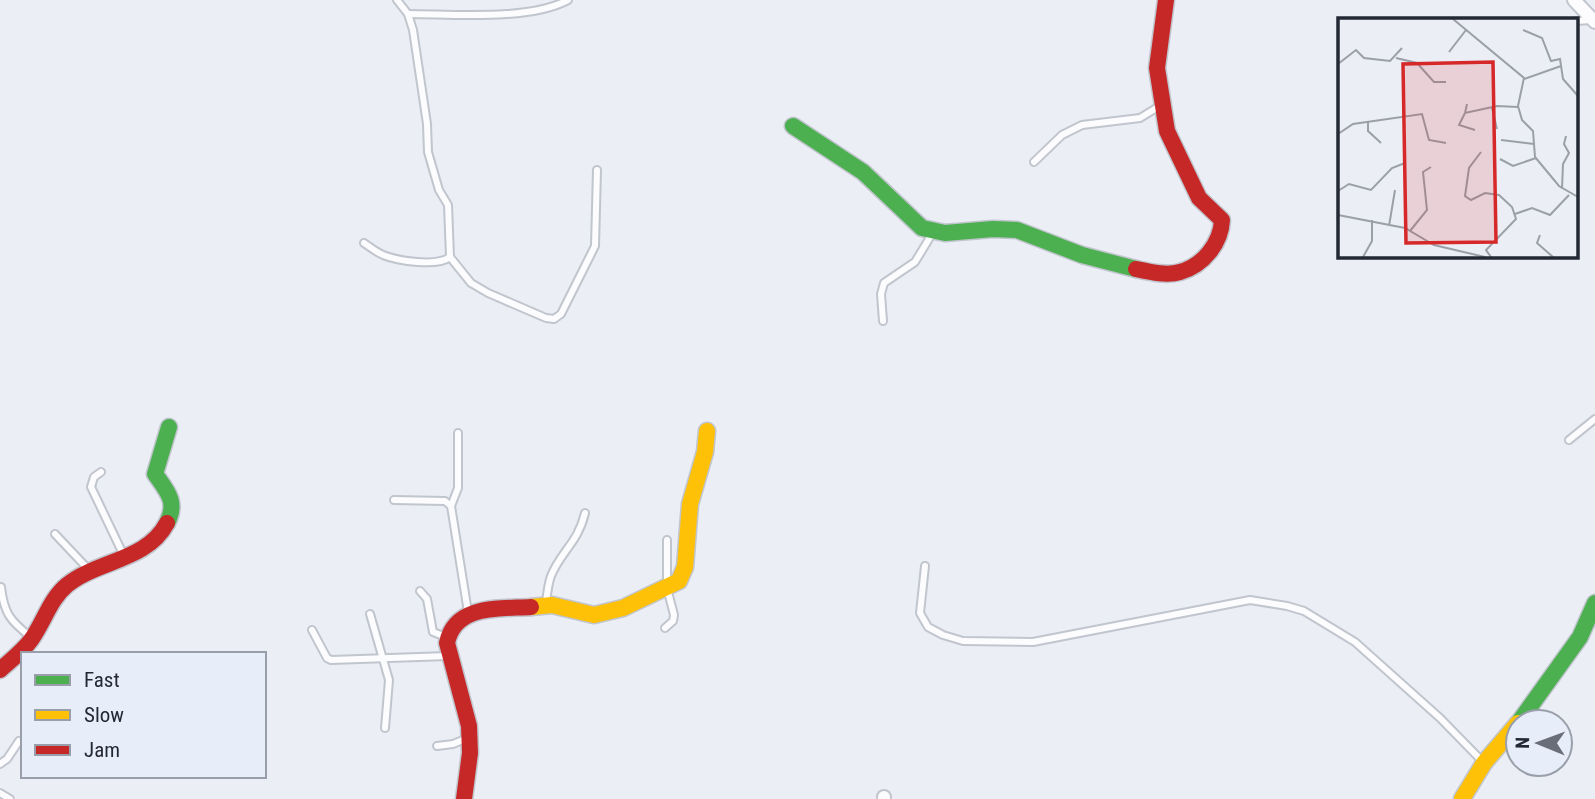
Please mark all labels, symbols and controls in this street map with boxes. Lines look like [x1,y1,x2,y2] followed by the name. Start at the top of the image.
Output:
[1338,18,1578,257] inset map
[21,652,266,778] legend
[84,668,120,692] text: Fast
[84,703,124,727] text: Slow
[1504,708,1574,778] north arrow
[1511,737,1534,749] text: N
[84,738,120,762] text: Jam

